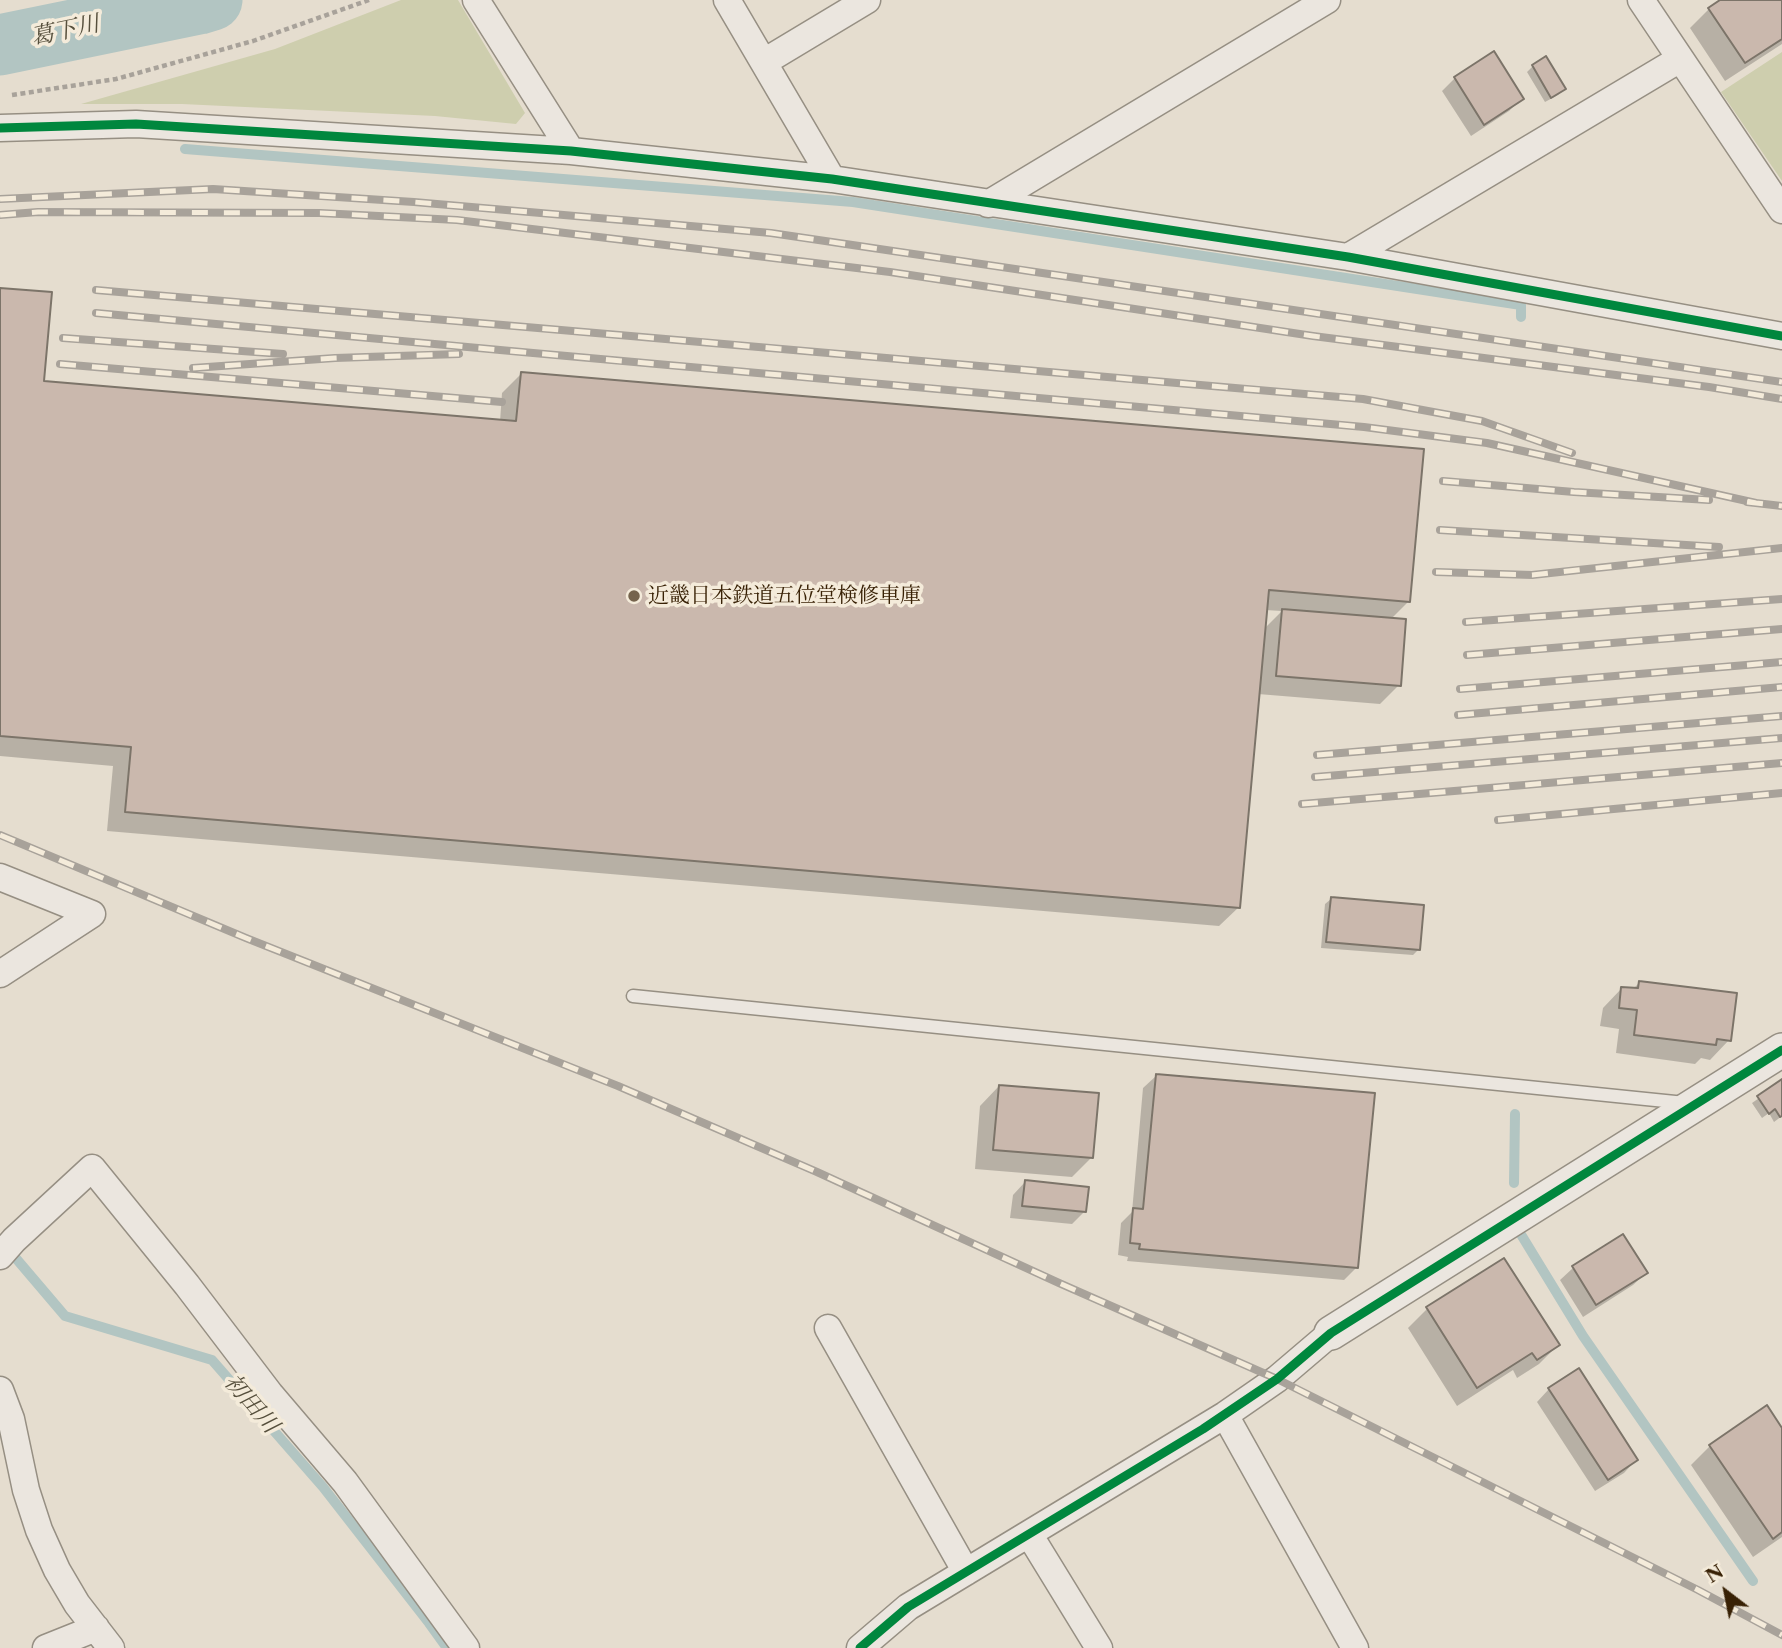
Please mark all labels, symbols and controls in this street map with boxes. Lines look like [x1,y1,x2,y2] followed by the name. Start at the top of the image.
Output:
[28,10,102,52] water label: 葛下川
[648,583,921,609] place label: 近畿日本鉄道五位堂検修車庫
[626,588,642,604] marker: 近畿日本鉄道五位堂検修車庫
[218,1369,284,1439] water label: 初田川
[1691,1557,1761,1627] north arrow
[1702,1560,1728,1588] text: N

